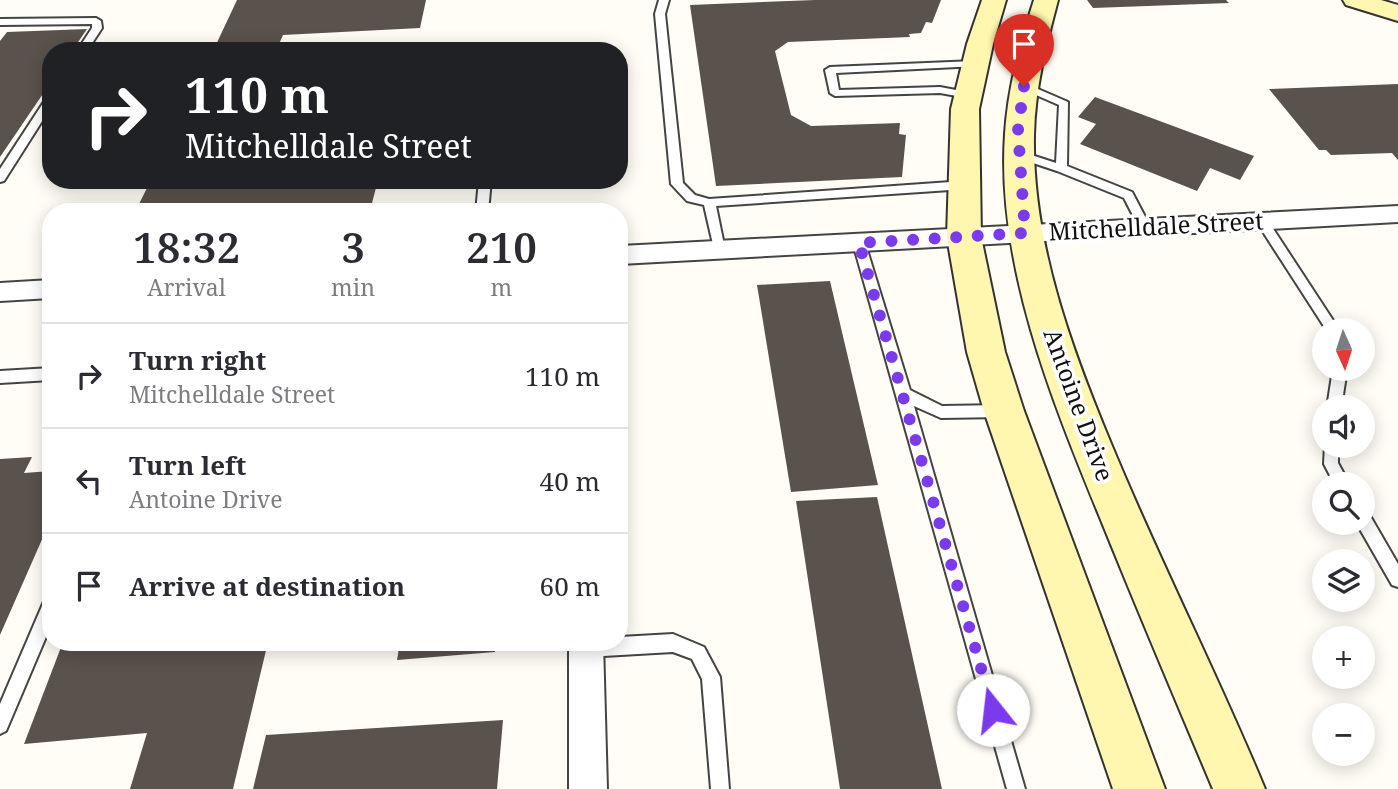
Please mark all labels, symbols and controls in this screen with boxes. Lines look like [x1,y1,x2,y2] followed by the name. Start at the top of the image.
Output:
[994,14,1054,86] pin
[1005,25,1043,63] icon: arrive
[185,61,329,127] text: 110 m
[70,70,161,161] icon: right
[185,124,472,167] text: Mitchelldale Street
[1048,203,1264,248] street label: Mitchelldale Street
[133,218,240,275] text: 18:32
[341,218,365,275] text: 3
[466,218,537,275] text: 210
[147,271,226,303] text: Arrival
[331,271,375,303] text: min
[491,271,512,303] text: m
[1312,318,1376,382] north arrow
[1312,318,1375,766] map controls
[1037,324,1122,485] street label: Antoine Drive
[129,342,266,378] text: Turn right
[70,357,108,395] icon: right
[525,358,600,394] text: 110 m
[129,378,335,410] text: Mitchelldale Street
[1312,395,1375,458] button: sound
[129,447,246,483] text: Turn left
[70,462,108,500] icon: left
[540,463,600,499] text: 40 m
[1312,472,1375,535] button: search
[129,483,282,515] text: Antoine Drive
[1312,549,1375,612] button: layers
[70,567,108,605] icon: arrive
[129,568,405,604] text: Arrive at destination
[540,568,600,604] text: 60 m
[1312,626,1375,689] button: +
[956,673,1030,747] position arrow
[1312,703,1375,766] button: −

